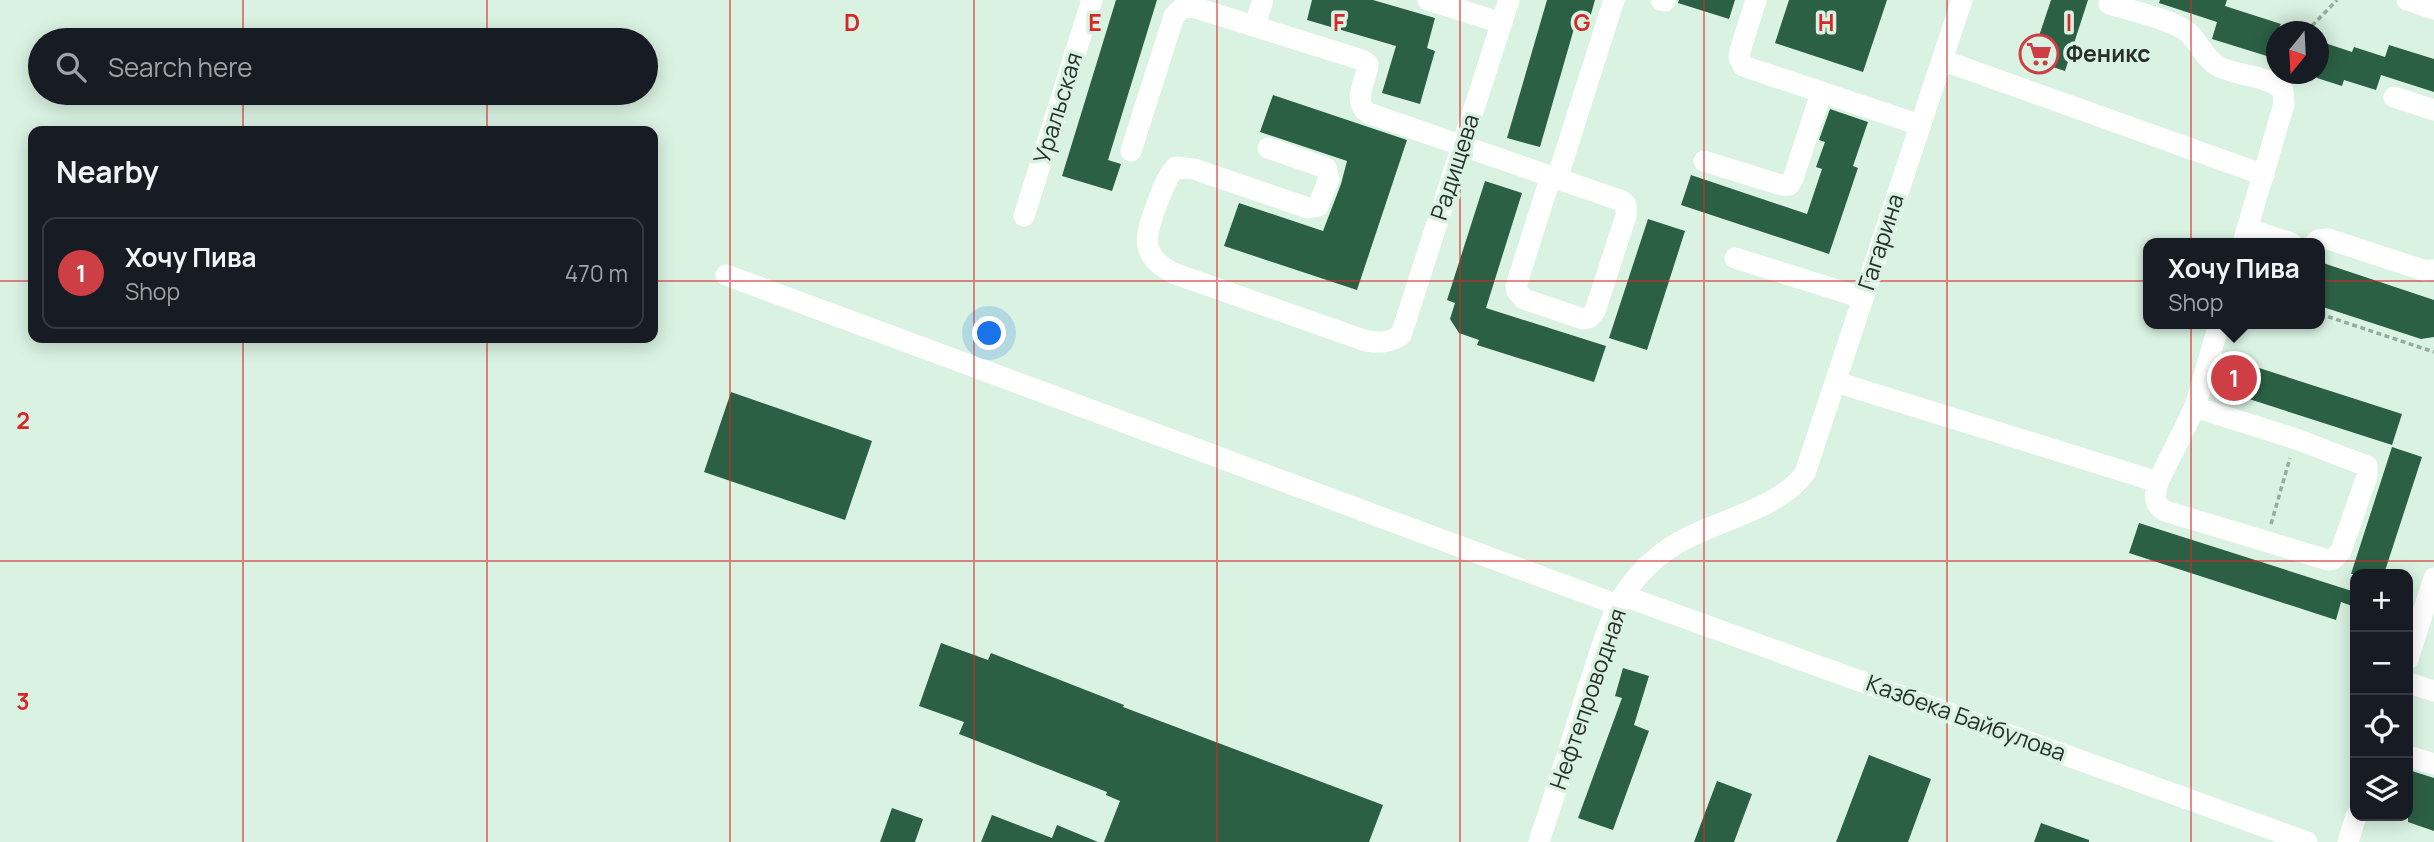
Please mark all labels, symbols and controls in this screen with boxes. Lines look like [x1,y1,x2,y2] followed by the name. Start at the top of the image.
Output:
[844,6,860,38] text: D
[1088,6,1102,38] text: E
[1333,6,1345,38] text: F
[1574,6,1591,38] text: G
[1818,6,1834,38] text: H
[2066,6,2072,38] text: I
[2266,21,2329,84] north arrow
[28,28,658,105] search box
[2018,33,2060,75] supermarket icon: Феникс
[2066,37,2151,69] place label: Феникс
[52,48,90,86] icon: search
[1025,48,1089,167] street label: Уральская
[108,49,253,85] text: Search here
[1422,110,1486,224] street label: Радищева
[56,151,159,192] text: Nearby
[1849,189,1911,294] street label: Гагарина
[2143,238,2325,329] popup
[125,239,256,275] text: Хочу Пива
[2168,250,2300,286] text: Хочу Пива
[76,257,86,289] text: 1
[565,257,628,289] text: 470 m
[125,275,180,307] text: Shop
[2168,286,2223,318] text: Shop
[972,316,1006,350] your location
[2211,352,2257,404] pin: 1
[16,404,30,436] text: 2
[2350,569,2413,821] map controls
[2350,569,2413,632] button: +
[1541,604,1633,794] street label: Нефтепроводная
[2350,632,2413,695] button: −
[1862,666,2070,768] street label: Казбека Байбулова
[16,685,30,717] text: 3
[2350,695,2413,758] button: locate
[2350,758,2413,821] button: layers

